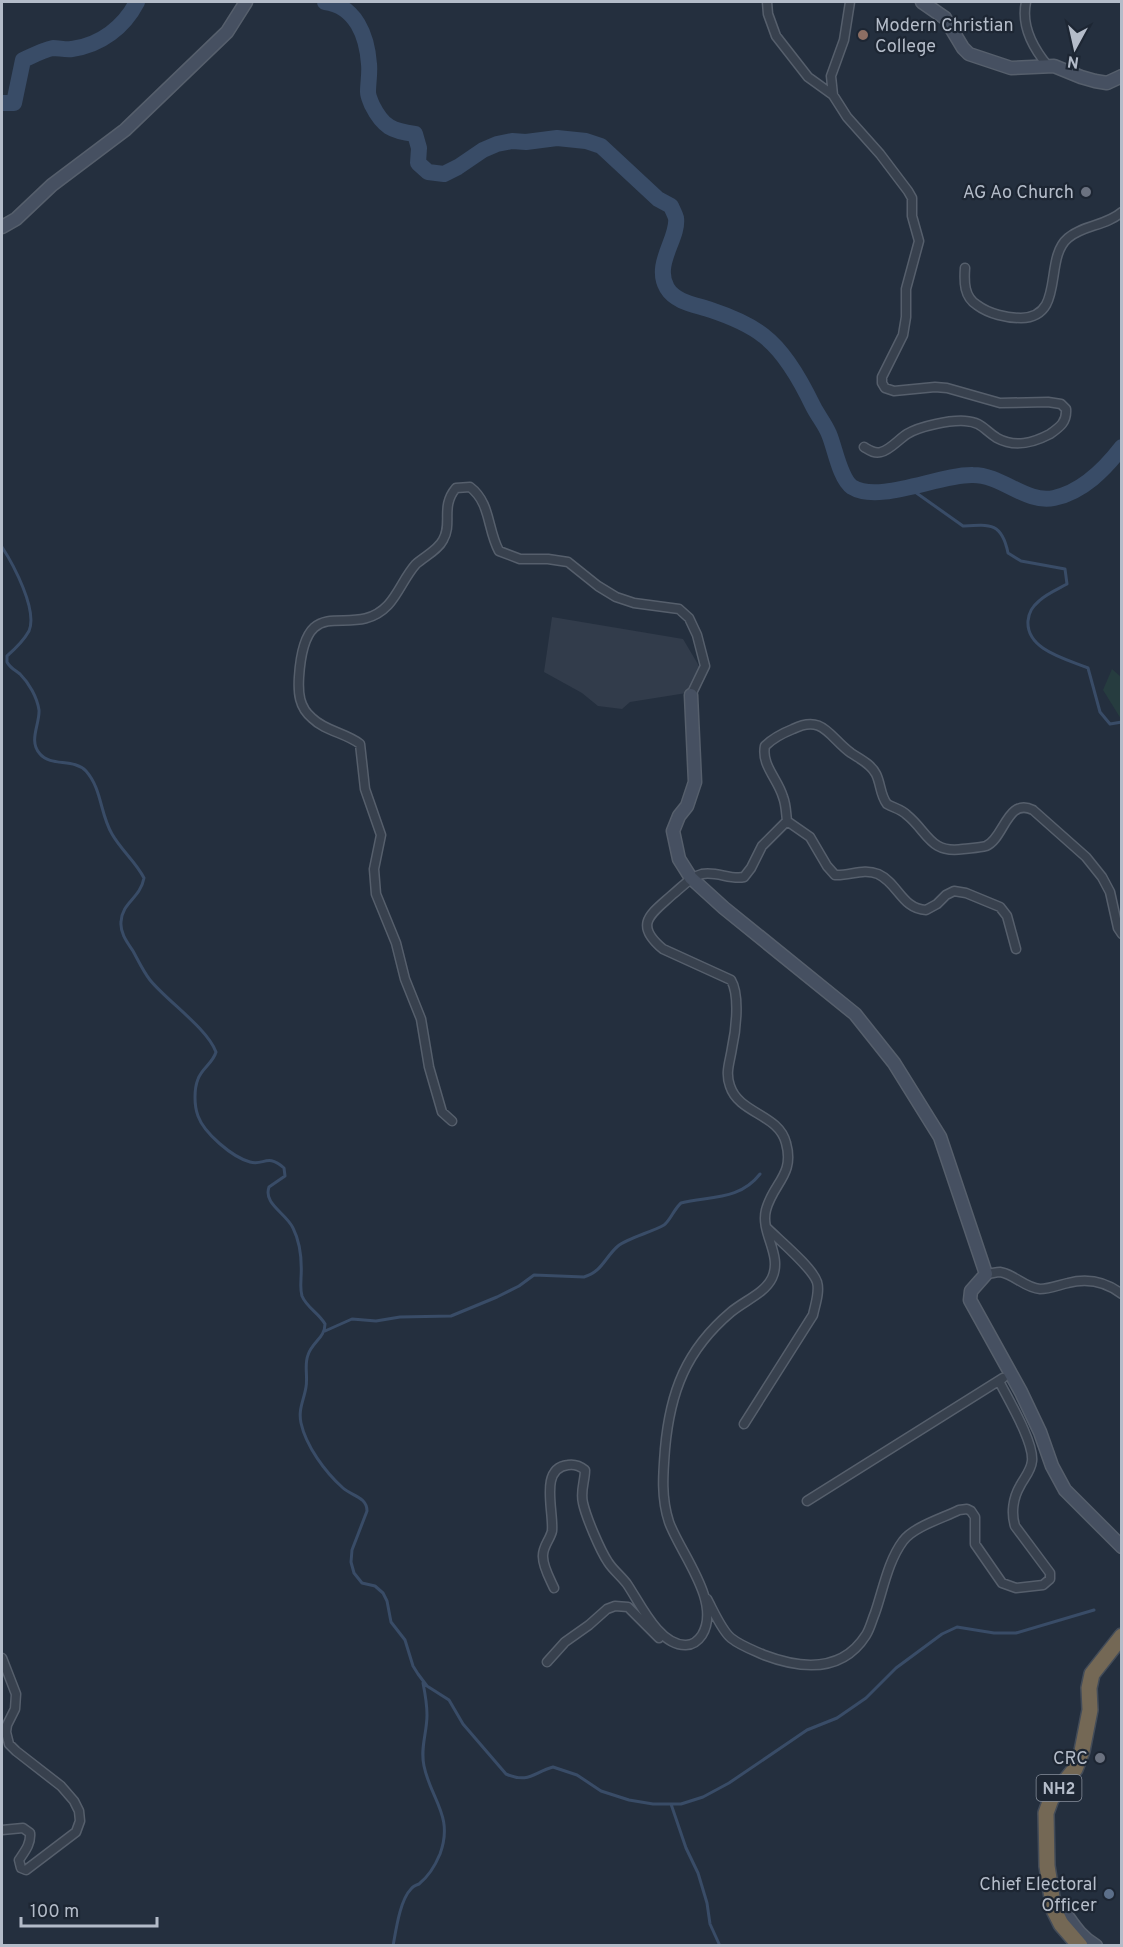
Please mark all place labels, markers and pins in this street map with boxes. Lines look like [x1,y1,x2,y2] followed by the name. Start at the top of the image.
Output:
[875,15,1014,59] place label: Modern Christian College
[856,28,870,42] marker: Modern Christian College
[963,182,1074,205] place label: AG Ao Church
[1079,185,1093,199] marker: AG Ao Church
[1053,1748,1088,1771] place label: CRC
[1093,1751,1107,1765] marker: CRC
[979,1874,1097,1918] place label: Chief Electoral Officer
[1102,1887,1116,1901] marker: Chief Electoral Officer

